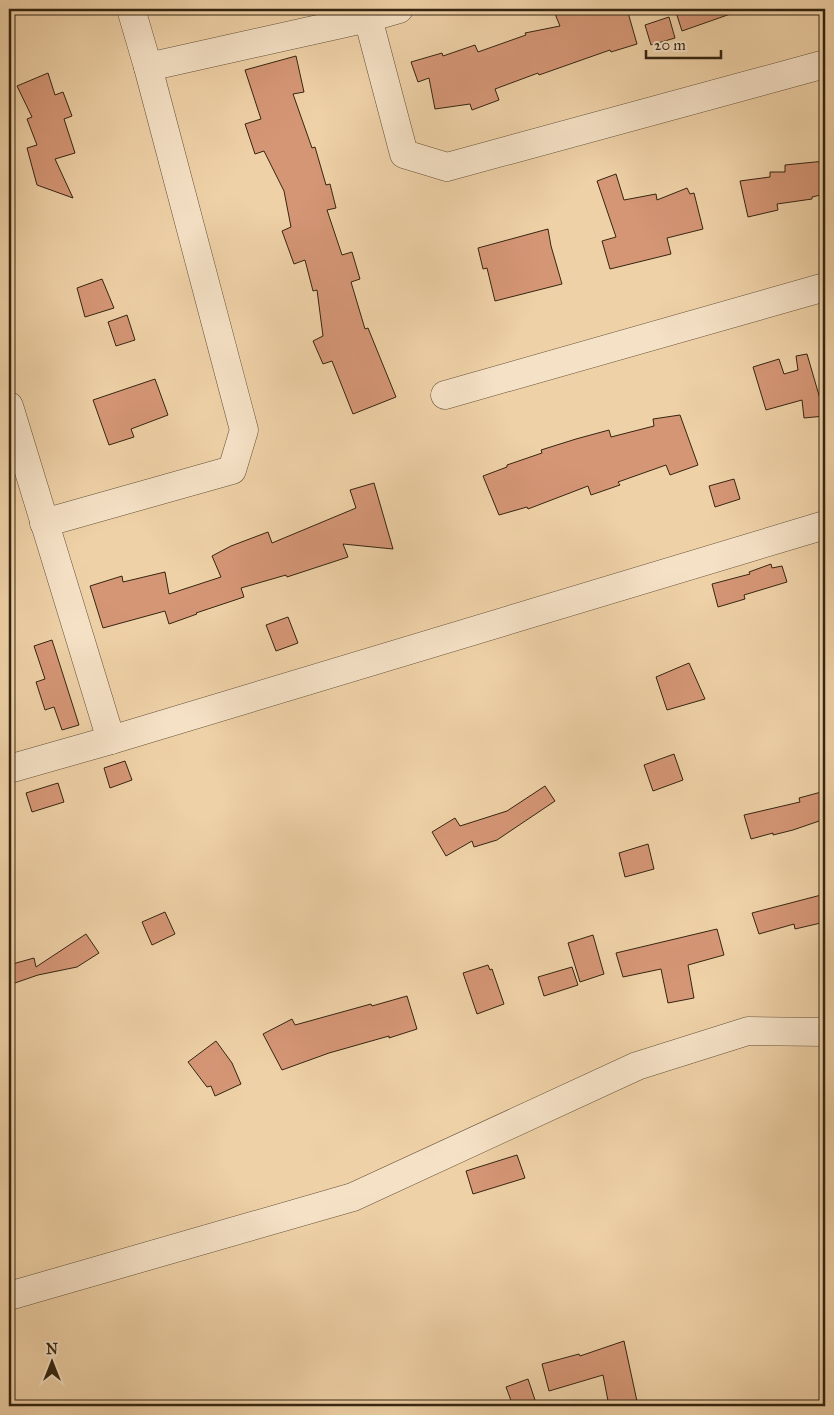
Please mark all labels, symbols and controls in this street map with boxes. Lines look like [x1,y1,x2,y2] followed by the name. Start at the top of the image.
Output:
[646,28,722,60] scale bar
[654,36,686,54] text: 20 m
[28,1338,78,1388] north arrow
[46,1341,58,1358] text: N

